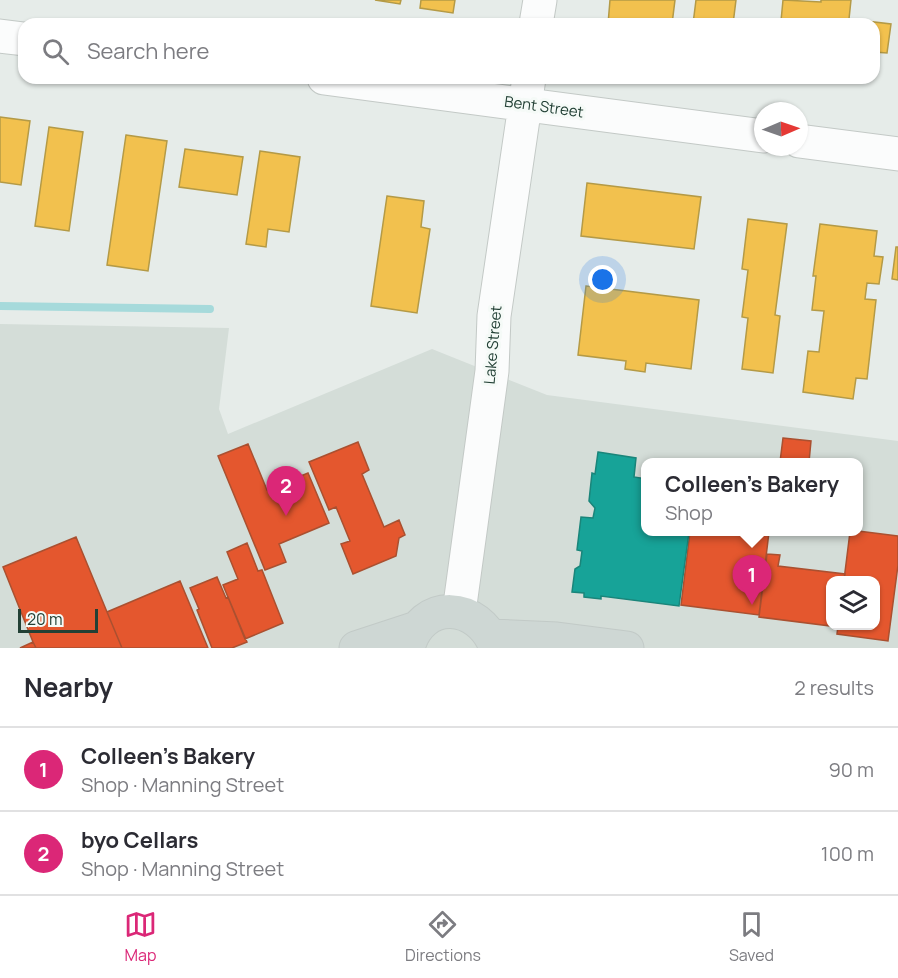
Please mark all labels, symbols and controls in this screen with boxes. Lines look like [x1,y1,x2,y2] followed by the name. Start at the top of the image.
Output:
[18,18,880,84] search box
[39,35,72,68] icon: search
[87,36,209,66] text: Search here
[503,91,585,122] street label: Bent Street
[754,102,808,156] north arrow
[588,265,617,294] your location
[479,305,506,385] street label: Lake Street
[641,458,863,536] popup
[266,466,306,516] pin: 2
[665,469,839,499] text: Colleen's Bakery
[665,499,713,526] text: Shop
[732,556,771,605] pin: 1
[826,576,880,630] map controls
[826,576,880,630] button: layers
[18,606,98,634] scale bar
[27,608,63,630] text: 20 m
[24,669,113,705] text: Nearby
[794,674,874,701] text: 2 results
[81,741,255,771] text: Colleen's Bakery
[39,756,48,783] text: 1
[828,756,874,783] text: 90 m
[81,771,284,798] text: Shop · Manning Street
[81,825,198,855] text: byo Cellars
[38,840,49,867] text: 2
[821,840,874,867] text: 100 m
[81,855,284,882] text: Shop · Manning Street
[124,908,157,966] tab: Map
[405,908,481,966] tab: Directions
[729,908,774,966] tab: Saved

